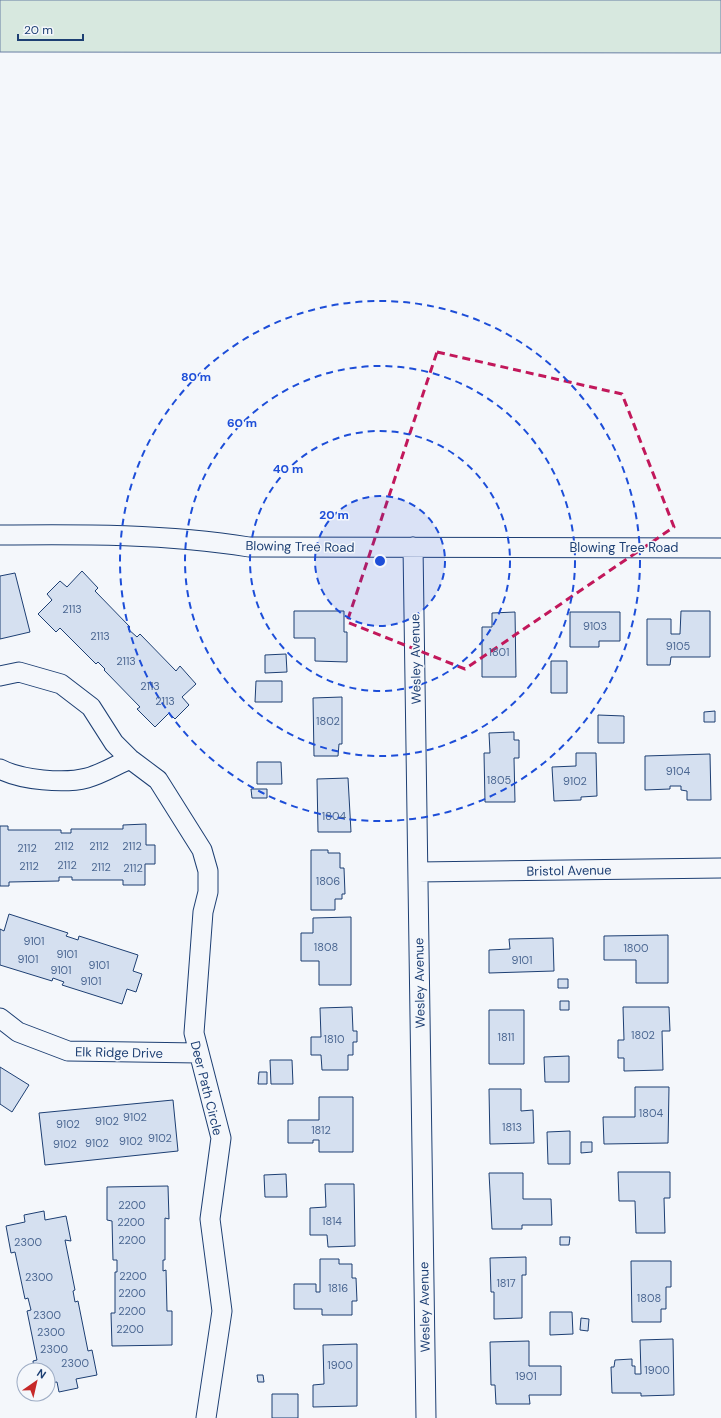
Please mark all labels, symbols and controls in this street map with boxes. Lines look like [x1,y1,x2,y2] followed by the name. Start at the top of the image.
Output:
[18,16,83,42] scale bar
[24,22,53,38] text: 20 m
[181,369,211,385] text: 80 m
[227,415,257,431] text: 60 m
[273,461,303,477] text: 40 m
[319,507,349,523] text: 20 m
[245,537,355,556] street label: Blowing Tree Road
[569,539,679,556] street label: Blowing Tree Road
[373,554,387,568] centre of rings
[62,602,82,616] house number: 2113
[406,613,425,704] street label: Wesley Avenue
[583,619,607,633] house number: 9103
[90,629,110,643] house number: 2113
[666,639,690,653] house number: 9105
[488,645,510,659] house number: 1801
[116,654,136,668] house number: 2113
[140,679,160,693] house number: 2113
[155,694,175,708] house number: 2113
[316,714,340,728] house number: 1802
[666,764,690,778] house number: 9104
[487,773,511,787] house number: 1805
[563,774,587,788] house number: 9102
[322,809,346,823] house number: 1804
[54,839,74,853] house number: 2112
[89,839,109,853] house number: 2112
[122,839,142,853] house number: 2112
[17,841,37,855] house number: 2112
[57,858,77,872] house number: 2112
[19,859,39,873] house number: 2112
[91,860,111,874] house number: 2112
[123,861,143,875] house number: 2112
[526,861,612,880] street label: Bristol Avenue
[316,874,340,888] house number: 1806
[23,934,45,948] house number: 9101
[410,937,429,1028] street label: Wesley Avenue
[314,940,338,954] house number: 1808
[623,941,649,955] house number: 1800
[56,947,78,961] house number: 9101
[17,952,39,966] house number: 9101
[511,953,533,967] house number: 9101
[88,958,110,972] house number: 9101
[50,963,72,977] house number: 9101
[80,974,102,988] house number: 9101
[631,1028,655,1042] house number: 1802
[498,1030,514,1044] house number: 1811
[324,1032,344,1046] house number: 1810
[187,1039,226,1137] street label: Deer Path Circle
[75,1043,163,1062] street label: Elk Ridge Drive
[639,1106,663,1120] house number: 1804
[123,1110,147,1124] house number: 9102
[95,1114,119,1128] house number: 9102
[56,1117,80,1131] house number: 9102
[502,1120,522,1134] house number: 1813
[311,1123,331,1137] house number: 1812
[148,1131,172,1145] house number: 9102
[119,1134,143,1148] house number: 9102
[85,1136,109,1150] house number: 9102
[53,1137,77,1151] house number: 9102
[118,1198,146,1212] house number: 2200
[322,1214,342,1228] house number: 1814
[117,1215,145,1229] house number: 2200
[118,1233,146,1247] house number: 2200
[14,1235,42,1249] house number: 2300
[415,1261,434,1352] street label: Wesley Avenue
[119,1269,147,1283] house number: 2200
[25,1270,53,1284] house number: 2300
[496,1276,516,1290] house number: 1817
[328,1281,348,1295] house number: 1816
[118,1286,146,1300] house number: 2200
[637,1291,661,1305] house number: 1808
[118,1304,146,1318] house number: 2200
[33,1308,61,1322] house number: 2300
[116,1322,144,1336] house number: 2200
[37,1325,65,1339] house number: 2300
[40,1342,68,1356] house number: 2300
[61,1356,89,1370] house number: 2300
[327,1358,353,1372] house number: 1900
[16,1362,56,1402] north arrow
[644,1363,670,1377] house number: 1900
[34,1366,49,1382] text: N
[515,1369,537,1383] house number: 1901

